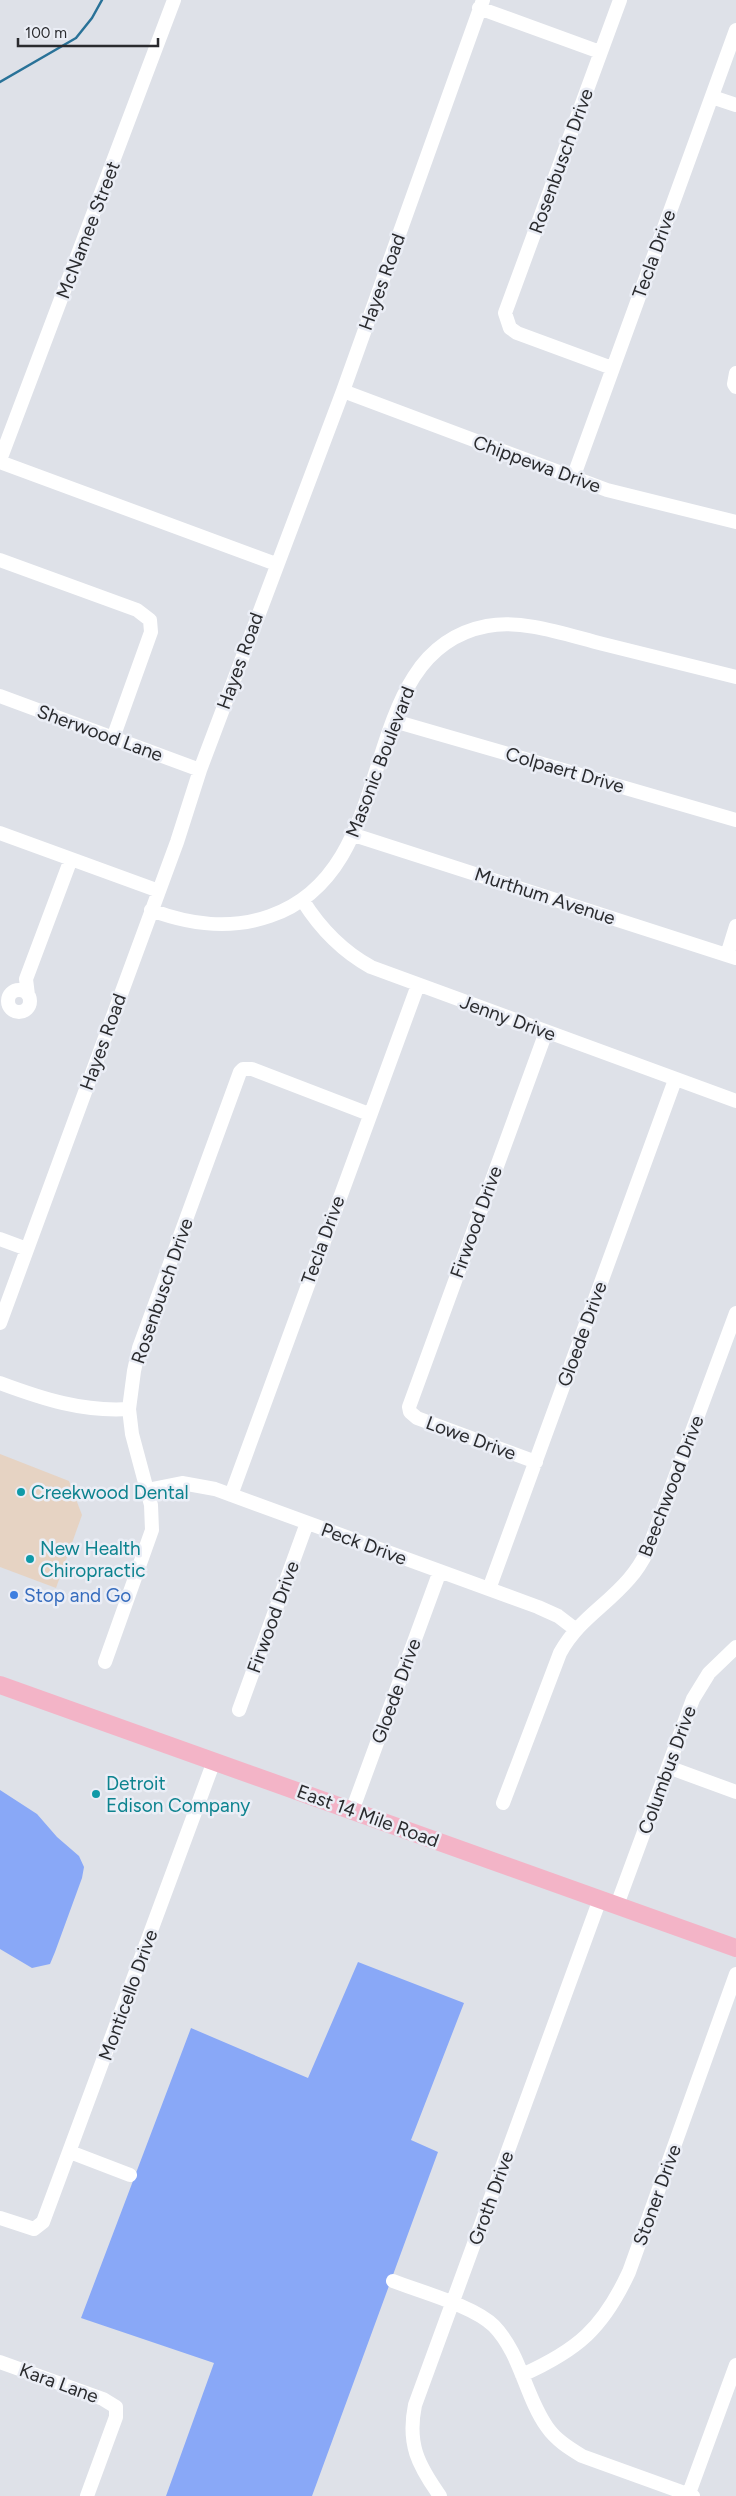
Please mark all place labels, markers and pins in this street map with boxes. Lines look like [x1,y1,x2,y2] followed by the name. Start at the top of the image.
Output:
[31,1481,189,1504] place label: Creekwood Dental
[15,1486,27,1498] marker: Creekwood Dental
[40,1537,146,1582] place label: New Health Chiropractic
[24,1553,36,1565] marker: New Health Chiropractic
[24,1584,131,1607] place label: Stop and Go
[8,1589,20,1601] marker: Stop and Go
[106,1772,250,1817] place label: Detroit Edison Company
[90,1788,102,1800] marker: Detroit Edison Company

